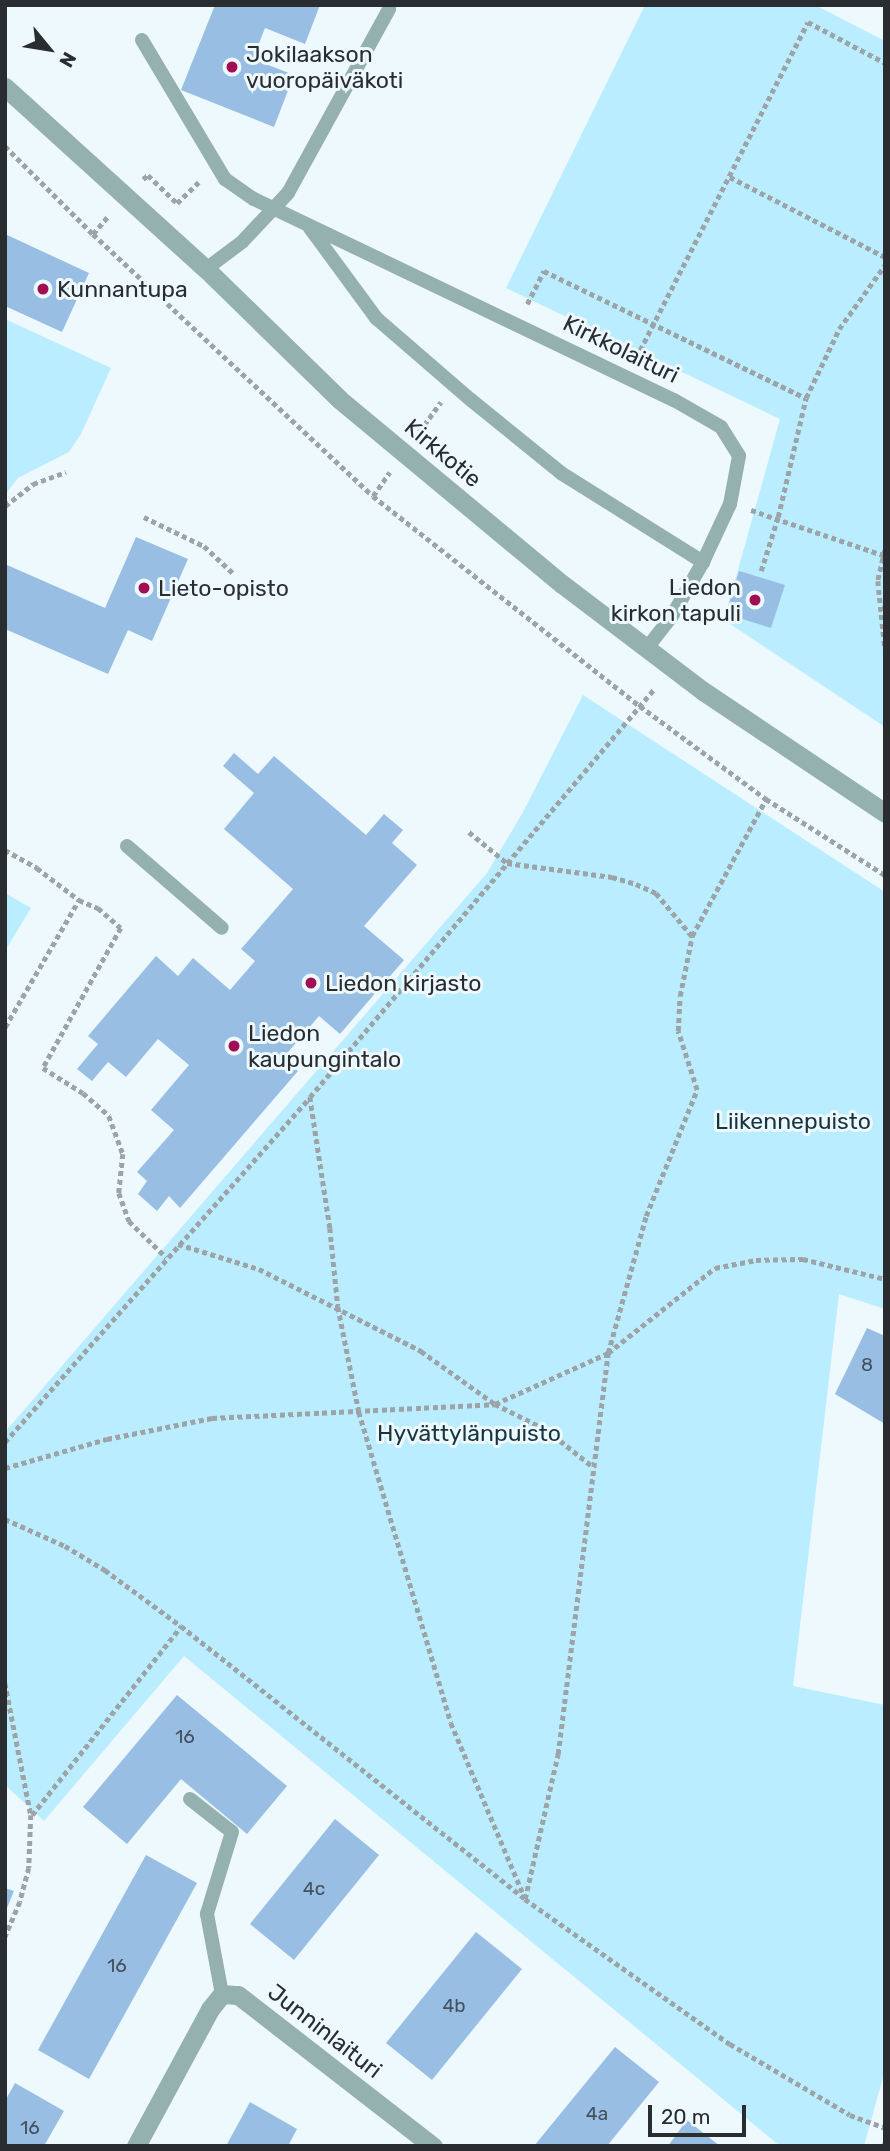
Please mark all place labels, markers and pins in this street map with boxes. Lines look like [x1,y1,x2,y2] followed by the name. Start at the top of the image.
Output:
[246,40,403,94] place label: Jokilaakson vuoropäiväkoti
[224,59,240,75] marker: Jokilaakson vuoropäiväkoti
[57,275,188,303] place label: Kunnantupa
[35,281,51,297] marker: Kunnantupa
[610,573,741,627] place label: Liedon kirkon tapuli
[158,574,289,602] place label: Lieto-opisto
[136,580,152,596] marker: Lieto-opisto
[747,592,763,608] marker: Liedon kirkon tapuli
[325,969,481,997] place label: Liedon kirjasto
[303,975,319,991] marker: Liedon kirjasto
[248,1019,401,1073] place label: Liedon kaupungintalo
[226,1038,242,1054] marker: Liedon kaupungintalo

